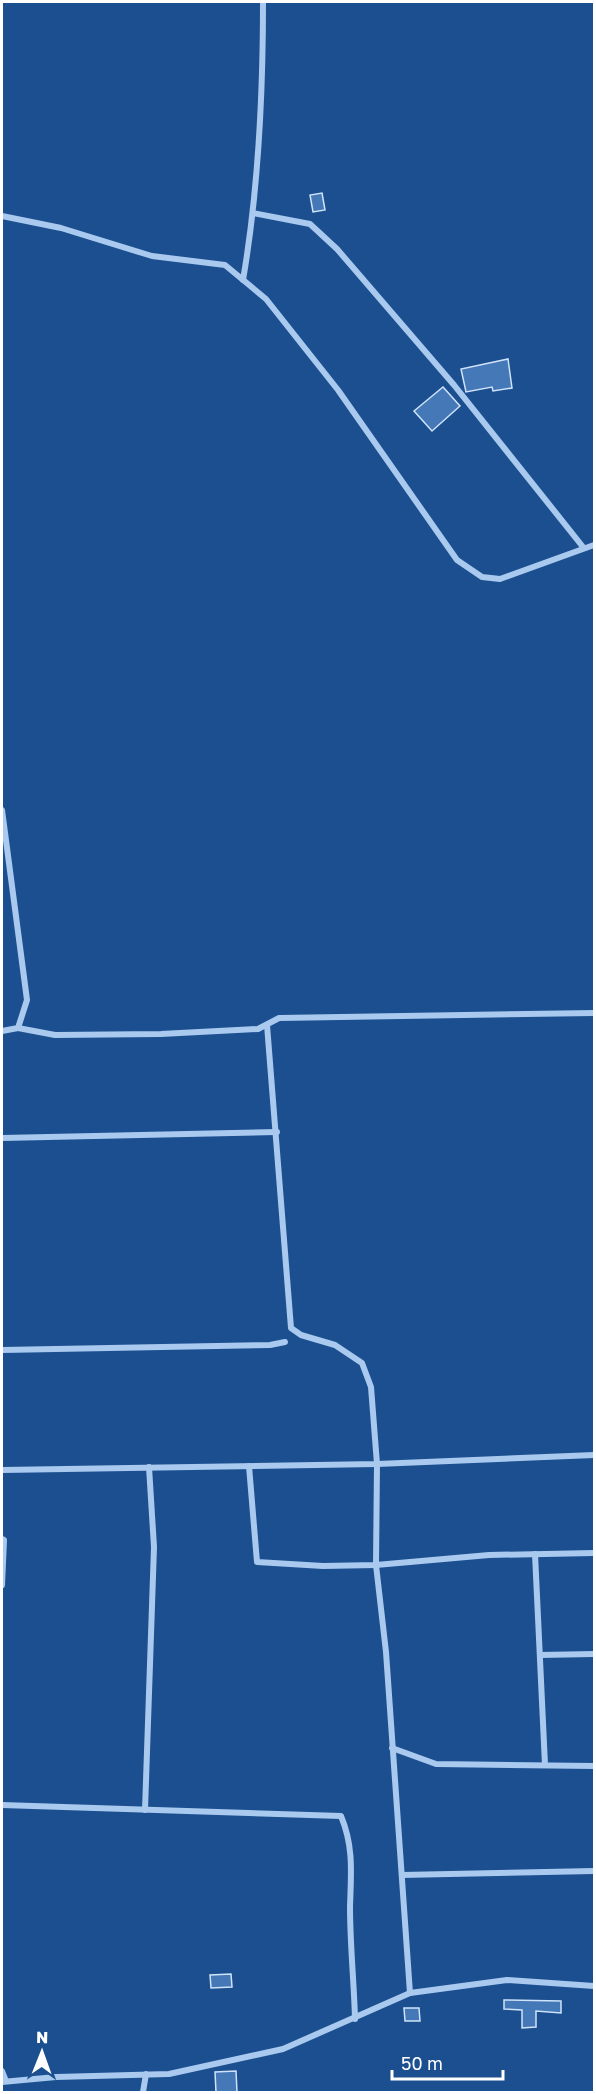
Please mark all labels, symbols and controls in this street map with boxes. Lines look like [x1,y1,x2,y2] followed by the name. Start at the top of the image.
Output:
[12,2022,72,2082] north arrow
[36,2027,49,2047] text: N
[392,2043,503,2081] scale bar
[401,2052,443,2074] text: 50 m

